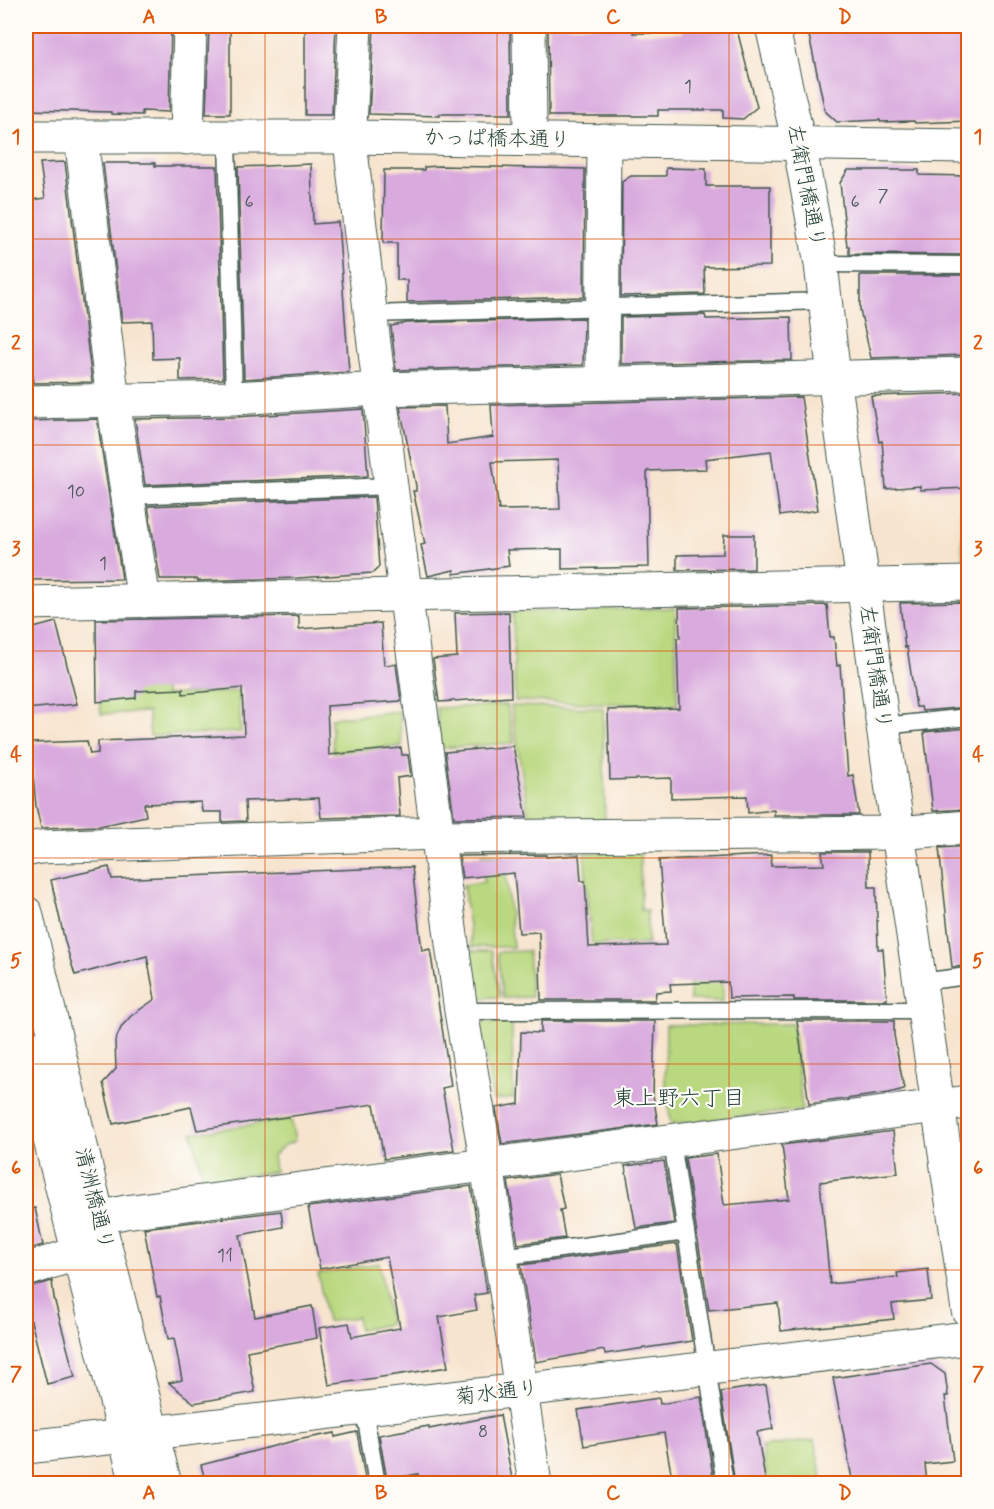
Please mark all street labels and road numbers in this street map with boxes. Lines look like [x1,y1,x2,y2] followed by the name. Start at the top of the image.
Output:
[780,121,832,251] street label: 左衛門橋通り
[423,124,571,154] street label: かっぱ橋本通り
[852,603,898,731] street label: 左衛門橋通り
[68,1145,120,1253] street label: 清洲橋通り
[454,1374,540,1412] street label: 菊水通り

